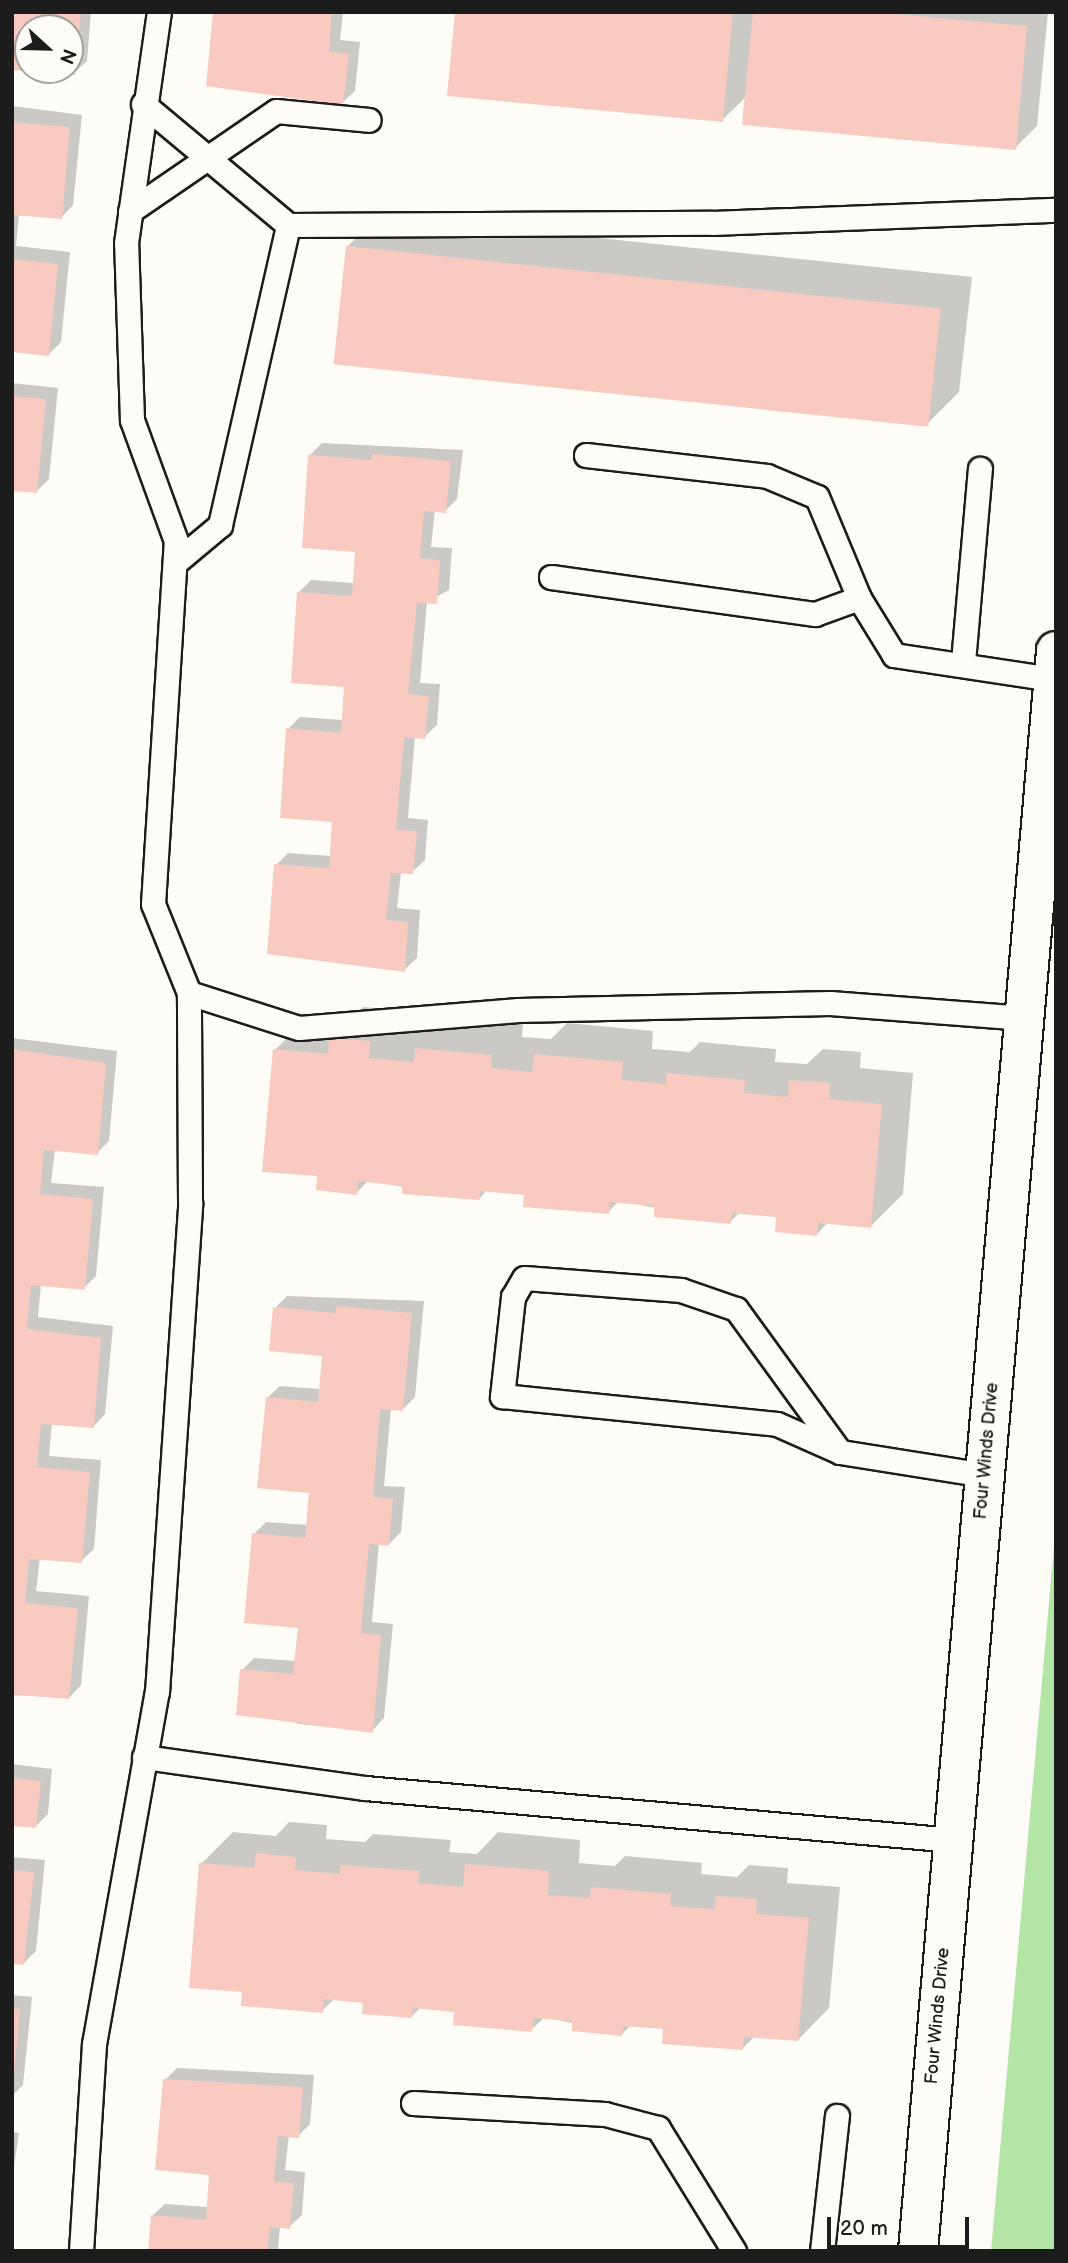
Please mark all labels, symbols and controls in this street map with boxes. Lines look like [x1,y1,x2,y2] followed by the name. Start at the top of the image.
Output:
[14,14,84,84] north arrow
[54,45,80,67] text: N
[970,1381,1004,1521] street label: Four Winds Drive
[921,1946,955,2086] street label: Four Winds Drive
[830,2204,972,2248] scale bar
[840,2216,888,2241] text: 20 m

